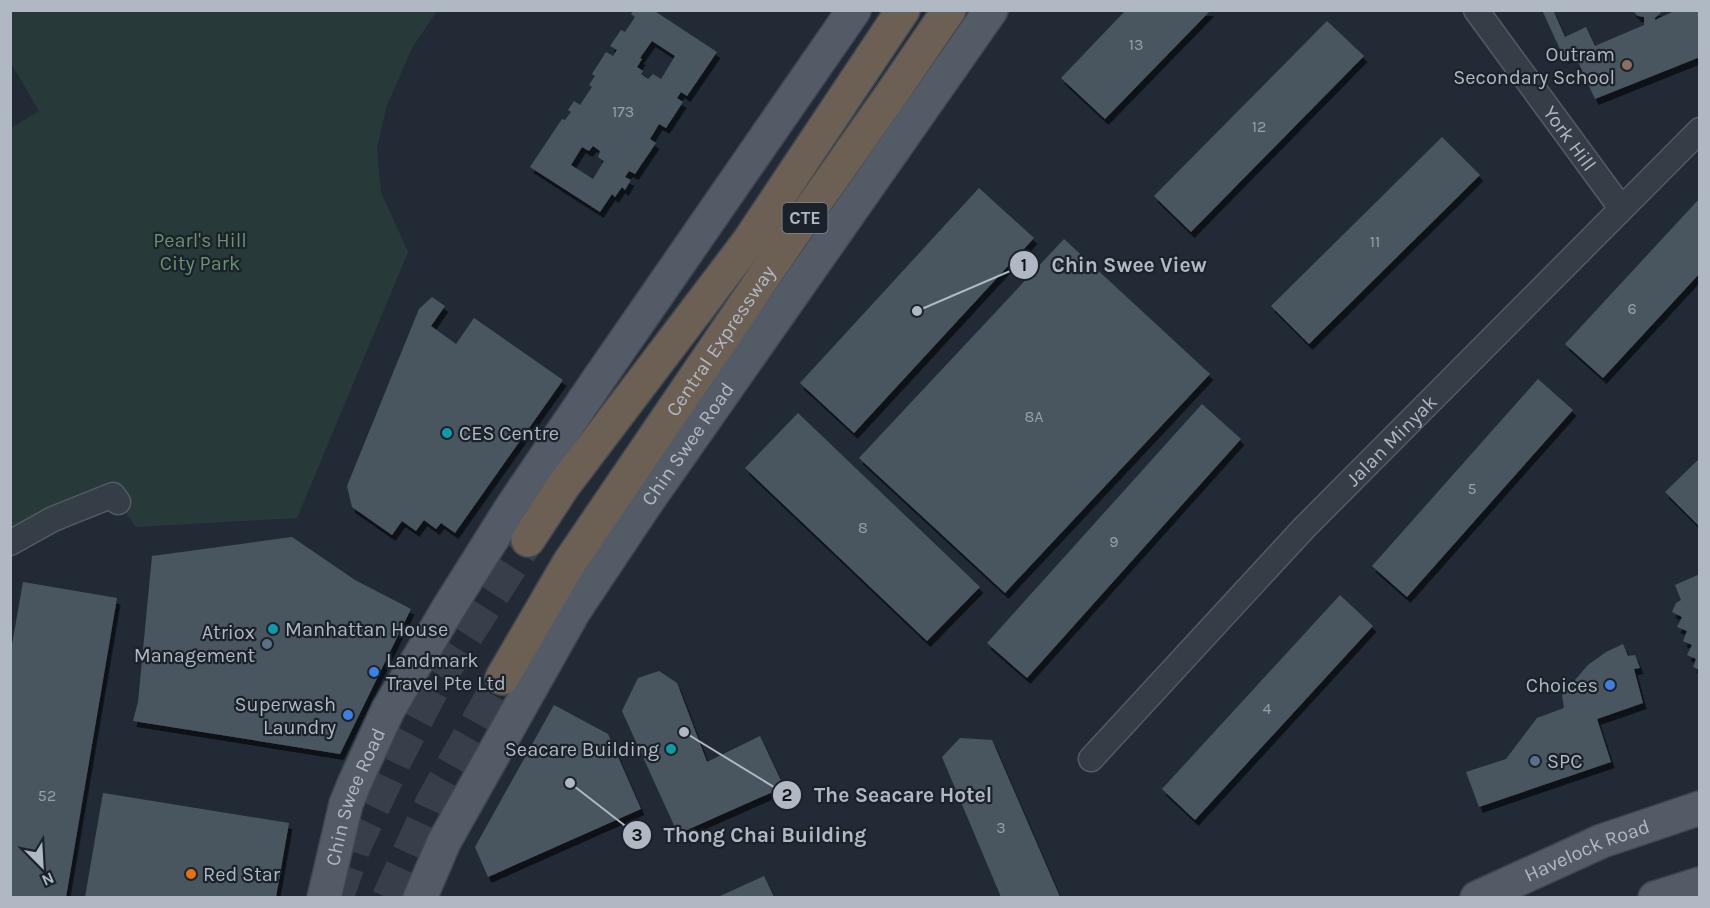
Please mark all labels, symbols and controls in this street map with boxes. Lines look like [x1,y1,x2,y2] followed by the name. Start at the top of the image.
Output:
[1129,35,1143,54] house number: 13
[1453,43,1615,89] place label: Outram Secondary School
[1620,58,1634,72] marker: Outram Secondary School
[1539,101,1601,175] street label: York Hill
[612,102,634,121] house number: 173
[1252,117,1266,136] house number: 12
[782,203,828,233] road number: CTE
[153,229,247,275] park label: Pearl's Hill City Park
[1370,232,1380,251] house number: 11
[1009,246,1218,285] callout: Chin Swee View
[1051,253,1207,277] text: Chin Swee View
[1021,254,1027,276] text: 1
[661,261,780,420] street label: Central Expressway
[1627,299,1637,318] house number: 6
[636,378,738,510] street label: Chin Swee Road
[1341,390,1441,491] street label: Jalan Minyak
[1024,407,1044,426] house number: 8A
[459,422,559,445] place label: CES Centre
[440,426,454,440] marker: CES Centre
[1467,479,1477,498] house number: 5
[858,518,868,537] house number: 8
[1109,532,1119,551] house number: 9
[285,618,448,641] place label: Manhattan House
[134,621,255,667] place label: Atriox Management
[266,622,280,636] marker: Manhattan House
[260,637,274,651] marker: Atriox Management
[386,649,506,695] place label: Landmark Travel Pte Ltd
[367,665,381,679] marker: Landmark Travel Pte Ltd
[1526,674,1598,697] place label: Choices
[1603,678,1617,692] marker: Choices
[235,693,336,739] place label: Superwash Laundry
[1263,699,1272,718] house number: 4
[341,708,355,722] marker: Superwash Laundry
[320,724,390,868] street label: Chin Swee Road
[505,738,659,761] place label: Seacare Building
[664,742,678,756] marker: Seacare Building
[1547,750,1582,773] place label: SPC
[1528,754,1542,768] marker: SPC
[772,775,1004,814] callout: The Seacare Hotel
[814,783,992,807] text: The Seacare Hotel
[782,784,792,806] text: 2
[38,786,56,805] house number: 52
[1521,814,1653,886] street label: Havelock Road
[622,815,879,854] callout: Thong Chai Building
[996,818,1006,837] house number: 3
[664,823,866,847] text: Thong Chai Building
[631,824,643,846] text: 3
[12,836,72,896] north arrow
[203,863,281,886] place label: Red Star
[184,867,198,881] marker: Red Star
[39,868,57,890] text: N

